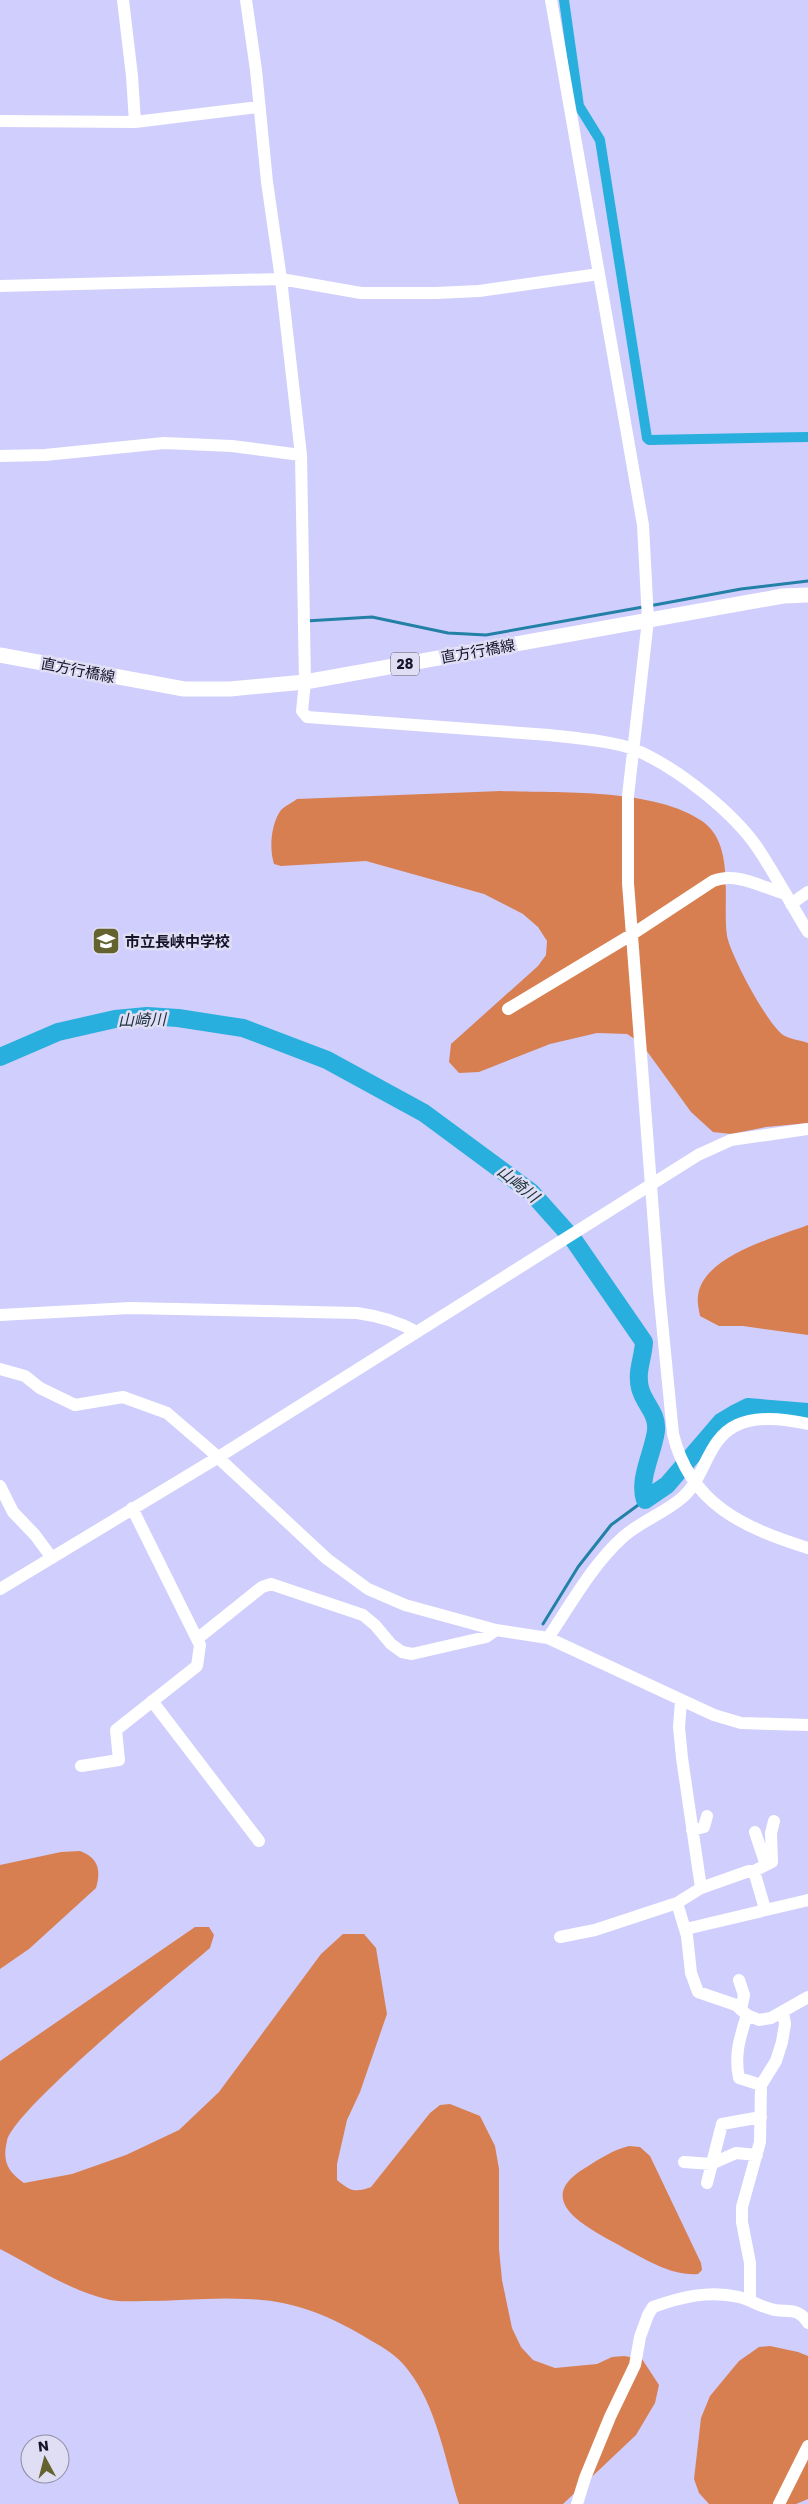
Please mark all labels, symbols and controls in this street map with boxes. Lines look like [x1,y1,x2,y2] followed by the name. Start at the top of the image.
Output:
[439,634,517,668] street label: 直方行橋線
[391,652,419,676] road number: 28
[39,653,117,687] street label: 直方行橋線
[91,926,121,956] school or university icon: 市立長峡中学校
[125,931,230,952] place label: 市立長峡中学校
[118,1008,168,1032] water label: 山崎川
[492,1160,545,1209] water label: 山崎川
[20,2434,70,2484] north arrow
[37,2436,50,2457] text: N

